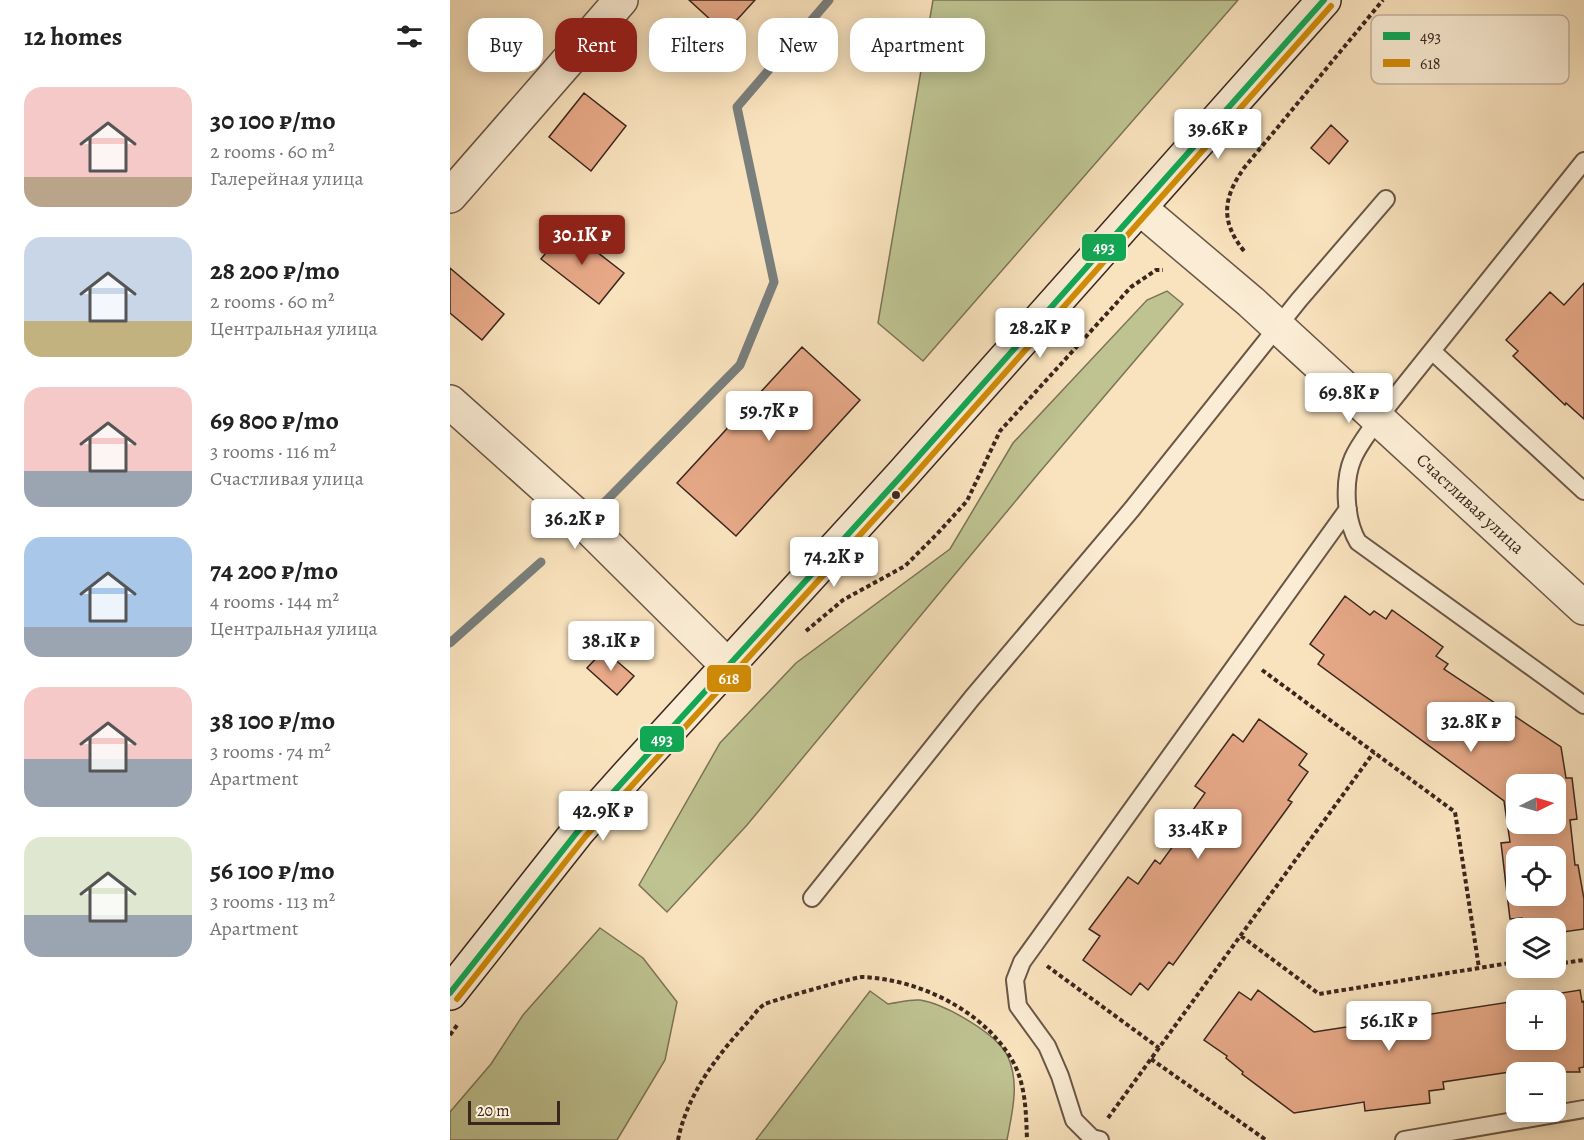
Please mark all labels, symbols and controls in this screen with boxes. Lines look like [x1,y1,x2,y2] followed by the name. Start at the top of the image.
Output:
[1371,15,1569,84] legend
[468,18,543,72] chip: Buy
[555,18,637,72] chip: Rent
[649,18,746,72] chip: Filters
[758,18,838,72] chip: New
[850,18,985,72] chip: Apartment
[24,19,122,54] text: 12 homes
[393,20,426,53] icon: filters
[1420,26,1441,48] text: 493
[1420,53,1441,75] text: 618
[210,103,336,138] text: 30 100 ₽/mo
[1163,109,1273,160] pin: 39.6K ₽
[72,111,144,183] icon: home
[1188,115,1248,142] text: 39.6K ₽
[210,138,334,165] text: 2 rooms · 60 m²
[210,165,364,192] text: Галерейная улица
[527,215,637,266] pin: 30.1K ₽
[553,221,611,248] text: 30.1K ₽
[1081,233,1127,262] line badge: 493
[1093,237,1115,259] text: 493
[210,253,340,288] text: 28 200 ₽/mo
[72,261,144,333] icon: home
[210,288,334,315] text: 2 rooms · 60 m²
[985,308,1095,359] pin: 28.2K ₽
[1009,314,1071,341] text: 28.2K ₽
[210,315,378,342] text: Центральная улица
[1294,373,1404,424] pin: 69.8K ₽
[1319,379,1379,406] text: 69.8K ₽
[714,391,824,442] pin: 59.7K ₽
[740,397,798,424] text: 59.7K ₽
[210,403,339,438] text: 69 800 ₽/mo
[72,411,144,483] icon: home
[210,438,336,465] text: 3 rooms · 116 m²
[1411,448,1530,560] street label: Счастливая улица
[210,465,364,492] text: Счастливая улица
[890,489,902,501] unlabelled marker
[520,499,630,550] pin: 36.2K ₽
[545,505,605,532] text: 36.2K ₽
[779,537,889,588] pin: 74.2K ₽
[804,543,864,570] text: 74.2K ₽
[210,553,338,588] text: 74 200 ₽/mo
[72,561,144,633] icon: home
[210,588,339,615] text: 4 rooms · 144 m²
[210,615,378,642] text: Центральная улица
[556,621,666,672] pin: 38.1K ₽
[582,627,640,654] text: 38.1K ₽
[706,664,752,693] line badge: 618
[719,668,740,690] text: 618
[1416,702,1526,753] pin: 32.8K ₽
[210,703,335,738] text: 38 100 ₽/mo
[1441,708,1501,735] text: 32.8K ₽
[72,711,144,783] icon: home
[639,725,685,753] line badge: 493
[651,729,673,751] text: 493
[210,738,331,765] text: 3 rooms · 74 m²
[210,765,299,792] text: Apartment
[1506,774,1566,834] north arrow
[1506,774,1566,1122] map controls
[548,791,658,842] pin: 42.9K ₽
[573,797,633,824] text: 42.9K ₽
[1143,809,1253,860] pin: 33.4K ₽
[1169,815,1227,842] text: 33.4K ₽
[1506,846,1566,906] button: locate
[210,853,335,888] text: 56 100 ₽/mo
[72,861,144,933] icon: home
[210,888,335,915] text: 3 rooms · 113 m²
[210,915,299,942] text: Apartment
[1506,918,1566,978] button: layers
[1506,990,1566,1050] button: +
[1334,1001,1444,1052] pin: 56.1K ₽
[1360,1007,1418,1034] text: 56.1K ₽
[1506,1062,1566,1122] button: −
[468,1098,560,1126] scale bar
[477,1100,510,1122] text: 20 m

